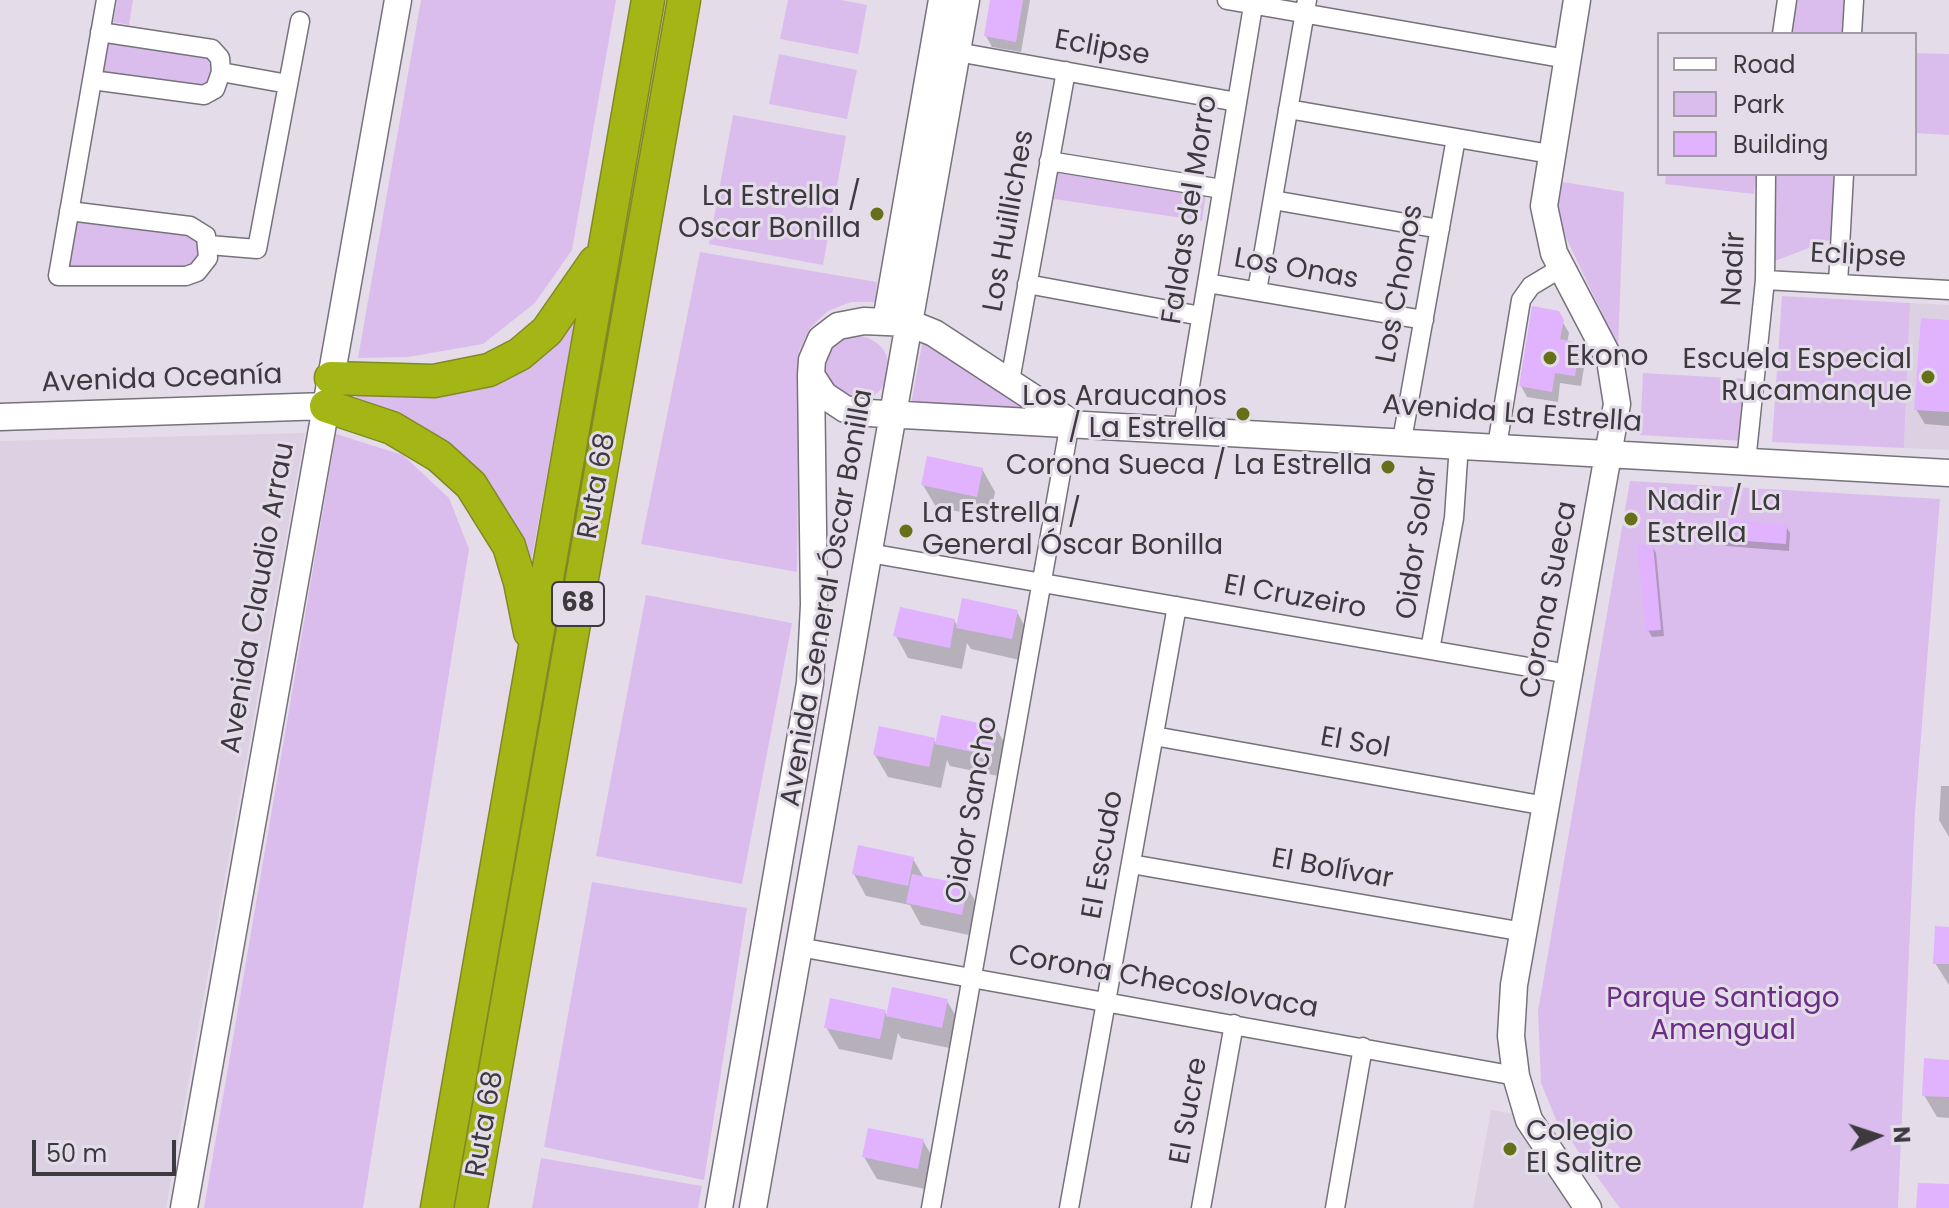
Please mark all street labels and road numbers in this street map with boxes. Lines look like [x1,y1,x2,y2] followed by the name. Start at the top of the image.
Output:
[1052,24,1152,74] street label: Eclipse
[1156,93,1226,327] street label: Faldas del Morro
[977,128,1043,314] street label: Los Huilliches
[1371,202,1431,366] street label: Los Chonos
[1716,231,1754,307] street label: Nadir
[1809,238,1907,276] street label: Eclipse
[1231,243,1361,297] street label: Los Onas
[41,359,283,401] street label: Avenida Oceanía
[775,387,881,809] street label: Avenida General Óscar Bonilla
[1381,389,1643,441] street label: Avenida La Estrella
[572,430,624,542] street label: Ruta 68
[215,440,303,756] street label: Avenida Claudio Arrau
[1391,464,1445,622] street label: Oidor Solar
[1514,499,1586,701] street label: Corona Sueca
[1221,569,1369,627] street label: El Cruzeiro
[552,582,604,626] road number: 68
[940,714,1006,906] street label: Oidor Sancho
[1318,721,1392,767] street label: El Sol
[1076,788,1132,922] street label: El Escudo
[1269,843,1395,897] street label: El Bolívar
[1005,939,1321,1027] street label: Corona Checoslovaca
[1164,1055,1216,1167] street label: El Sucre
[460,1068,512,1180] street label: Ruta 68

